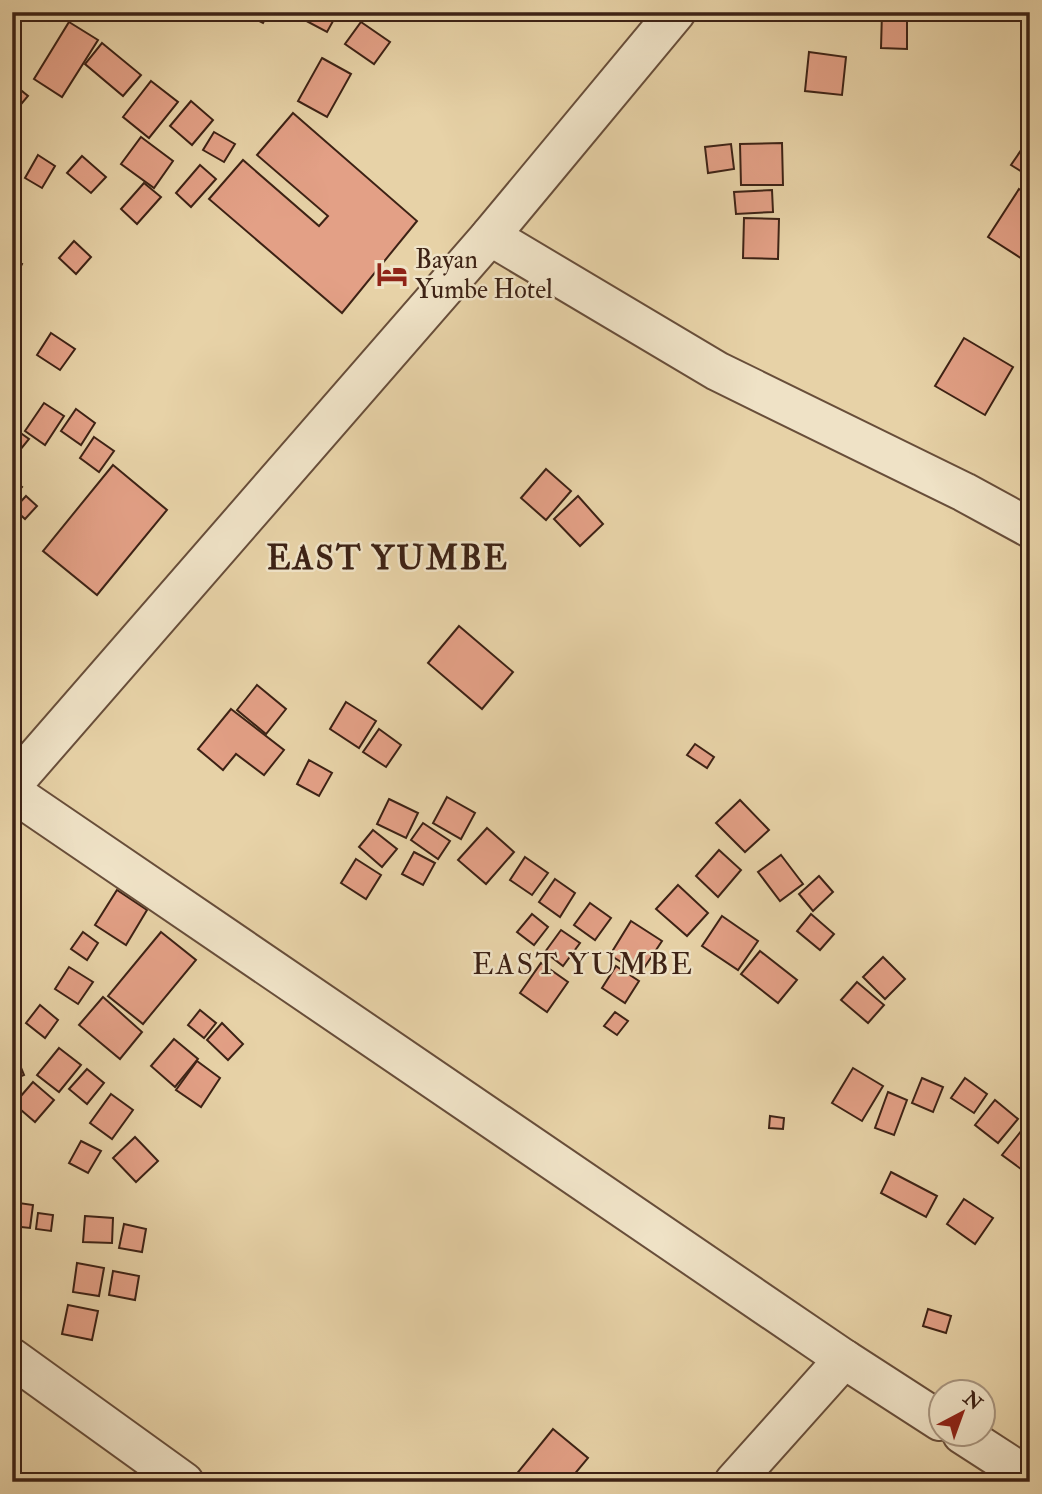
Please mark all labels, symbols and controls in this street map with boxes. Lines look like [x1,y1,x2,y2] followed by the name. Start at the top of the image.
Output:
[415,244,553,306] place label: Bayan Yumbe Hotel
[375,257,409,291] hotel icon: Bayan Yumbe Hotel
[267,538,509,579] district label: EAST YUMBE
[472,946,694,983] district label: EAST YUMBE
[926,1378,996,1448] north arrow
[957,1386,988,1416] text: N

